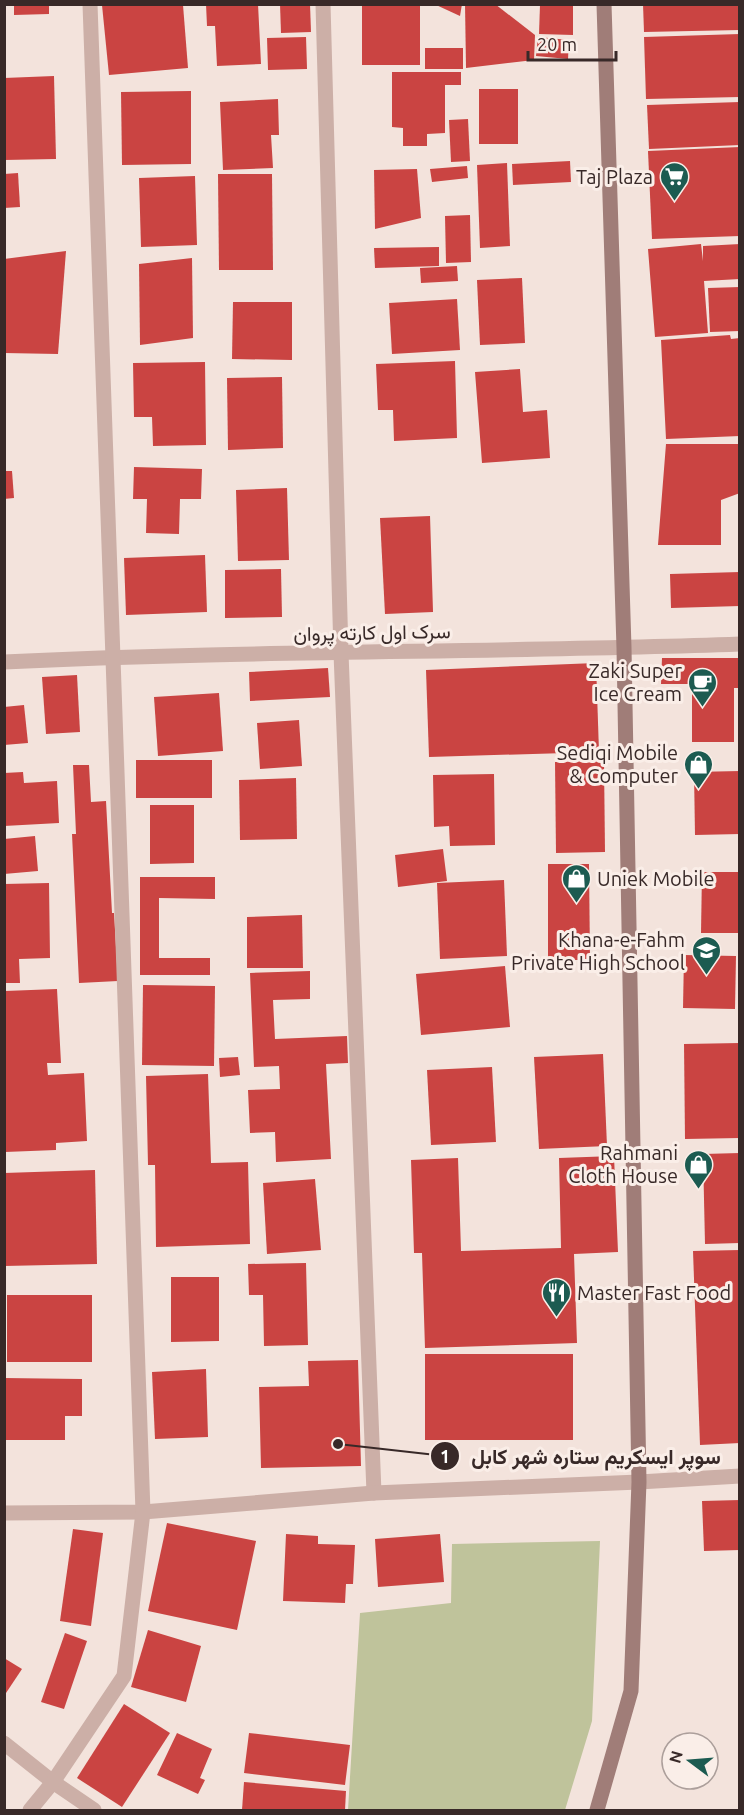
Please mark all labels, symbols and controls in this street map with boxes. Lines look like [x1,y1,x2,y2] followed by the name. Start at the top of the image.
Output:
[528,24,616,62] scale bar
[537,34,577,54] text: 20 m
[658,160,690,202] supermarket icon: Taj Plaza
[576,165,653,188] place label: Taj Plaza
[293,619,451,648] street label: سرک اول کارته پروان
[589,659,682,705] place label: Zaki Super Ice Cream
[687,666,719,708] cafe icon: Zaki Super Ice Cream
[557,741,678,787] place label: Sediqi Mobile & Computer
[683,748,715,790] shop icon: Sediqi Mobile & Computer
[560,862,592,904] shop icon: Uniek Mobile
[597,867,715,890] place label: Uniek Mobile
[511,928,685,974] place label: Khana-e-Fahm Private High School
[690,934,722,976] school or university icon: Khana-e-Fahm Private High School
[568,1141,678,1187] place label: Rahmani Cloth House
[683,1148,715,1190] shop icon: Rahmani Cloth House
[540,1276,572,1318] restaurant icon: Master Fast Food
[577,1281,731,1304] place label: Master Fast Food
[430,1437,733,1476] callout: سوپر ایسکریم ستاره شهر کابل
[471,1444,721,1471] text: سوپر ایسکریم ستاره شهر کابل
[440,1446,450,1466] text: 1
[660,1731,720,1791] north arrow
[665,1749,686,1765] text: N

